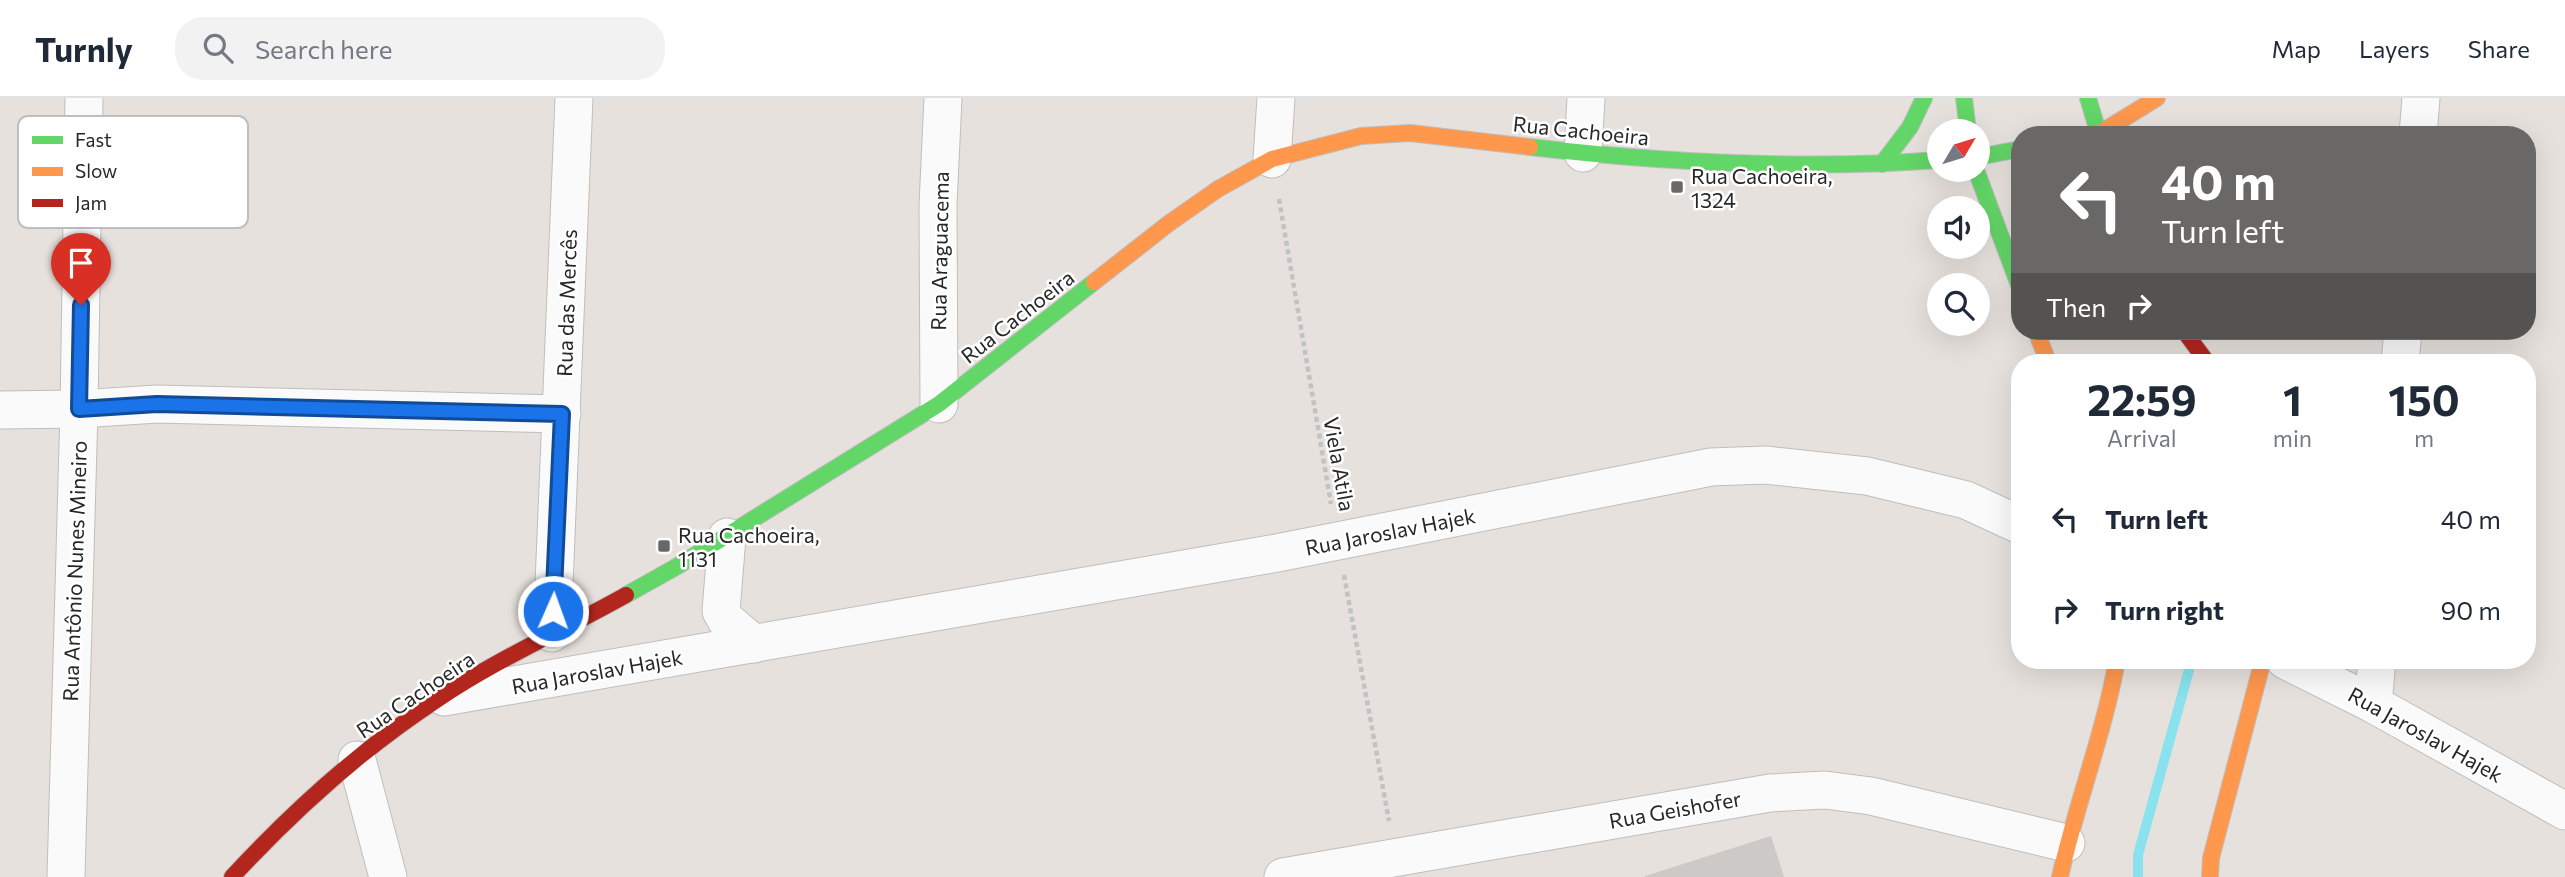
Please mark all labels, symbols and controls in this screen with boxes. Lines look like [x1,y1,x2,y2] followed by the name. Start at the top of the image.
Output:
[175,17,665,80] search box
[35,28,133,69] text: Turnly
[199,29,237,67] icon: search
[255,33,392,64] text: Search here
[2272,34,2321,63] text: Map
[2359,34,2430,63] text: Layers
[2468,34,2530,63] text: Share
[1512,110,1650,150] street label: Rua Cachoeira
[18,116,248,228] legend
[1927,119,1990,182] north arrow
[1927,119,1990,336] map controls
[75,128,112,151] text: Fast
[2161,150,2276,210] text: 40 m
[2046,154,2137,245] icon: left
[75,159,117,182] text: Slow
[1691,163,1833,212] place label: Rua Cachoeira, 1324
[925,171,953,331] street label: Rua Araguacema
[1669,179,1685,195] marker: Rua Cachoeira, 1324
[75,191,107,214] text: Jam
[1927,196,1990,259] button: sound
[2161,210,2285,250] text: Turn left
[551,229,581,377] street label: Rua das Mercês
[51,233,111,305] pin
[62,244,100,282] icon: arrive
[955,264,1079,368] street label: Rua Cachoeira
[1927,273,1990,336] button: search
[2120,287,2158,325] icon: right
[2046,291,2106,322] text: Then
[2087,373,2197,425] text: 22:59
[2283,373,2302,425] text: 1
[2388,373,2460,425] text: 150
[1319,415,1361,513] street label: Viela Atila
[2107,424,2177,452] text: Arrival
[2273,424,2312,452] text: min
[2414,424,2434,452] text: m
[57,440,91,702] street label: Rua Antônio Nunes Mineiro
[2046,500,2084,538] icon: left
[1303,502,1477,560] street label: Rua Jaroslav Hajek
[2105,503,2208,534] text: Turn left
[2441,503,2501,534] text: 40 m
[678,522,820,571] place label: Rua Cachoeira, 1131
[656,538,672,554] marker: Rua Cachoeira, 1131
[516,574,590,648] position arrow
[2046,591,2084,629] icon: right
[2105,594,2224,625] text: Turn right
[2441,594,2501,625] text: 90 m
[510,644,684,698] street label: Rua Jaroslav Hajek
[351,645,479,743] street label: Rua Cachoeira
[2344,681,2508,787] street label: Rua Jaroslav Hajek
[1607,785,1743,833] street label: Rua Geishofer

